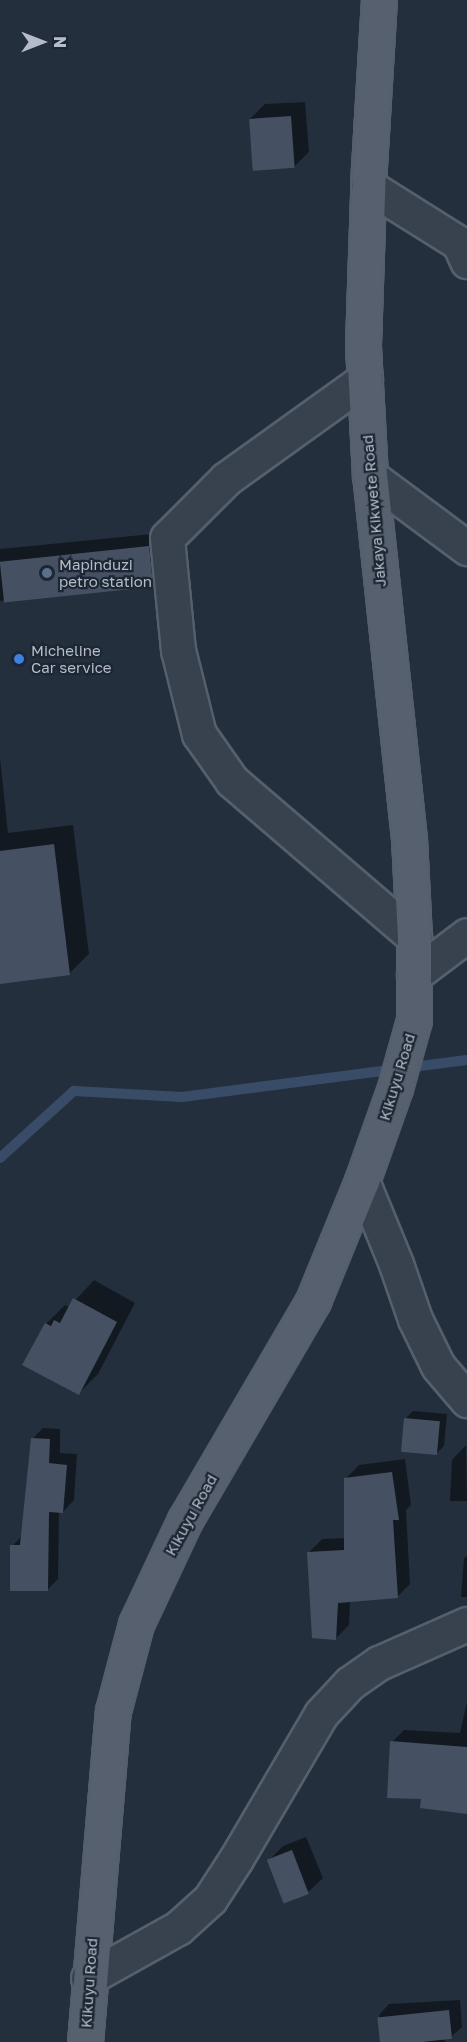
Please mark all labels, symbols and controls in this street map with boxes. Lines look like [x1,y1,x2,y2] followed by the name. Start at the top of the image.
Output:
[12,12,72,72] north arrow
[50,36,70,48] text: N
[358,434,390,588] street label: Jakaya Kikwete Road
[59,555,152,590] place label: Mapinduzi petro station
[40,566,54,580] marker: Mapinduzi petro station
[31,641,112,676] place label: Micheline Car service
[12,652,26,666] marker: Micheline Car service
[375,1031,419,1123] street label: Kikuyu Road
[161,1471,221,1559] street label: Kikuyu Road
[77,1938,101,2028] street label: Kikuyu Road

